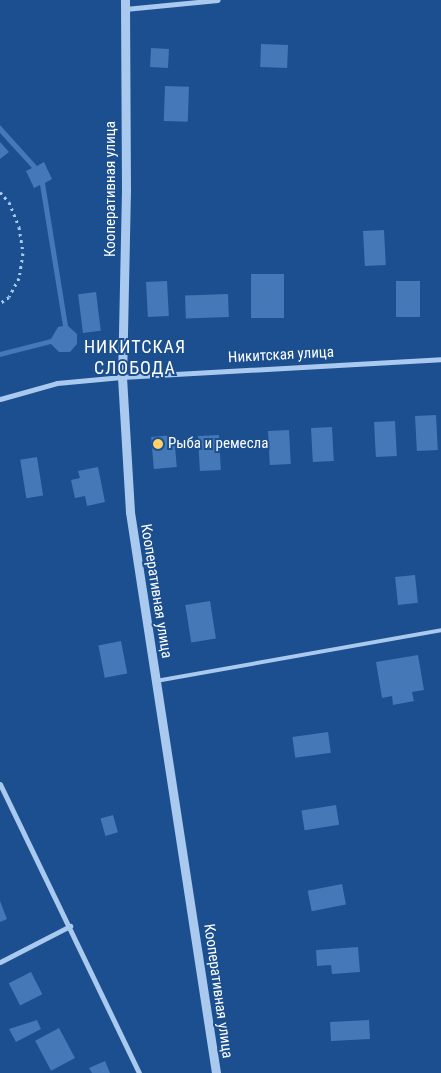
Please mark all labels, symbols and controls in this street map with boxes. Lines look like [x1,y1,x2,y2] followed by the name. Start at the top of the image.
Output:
[102,121,120,257] street label: Кооперативная улица
[83,337,187,379] district label: НИКИТСКАЯ СЛОБОДА
[228,343,334,367] street label: Никитская улица
[168,435,268,453] place label: Рыба и ремесла
[152,438,164,450] marker: Рыба и ремесла
[136,523,176,659] street label: Кооперативная улица
[200,923,236,1059] street label: Кооперативная улица

